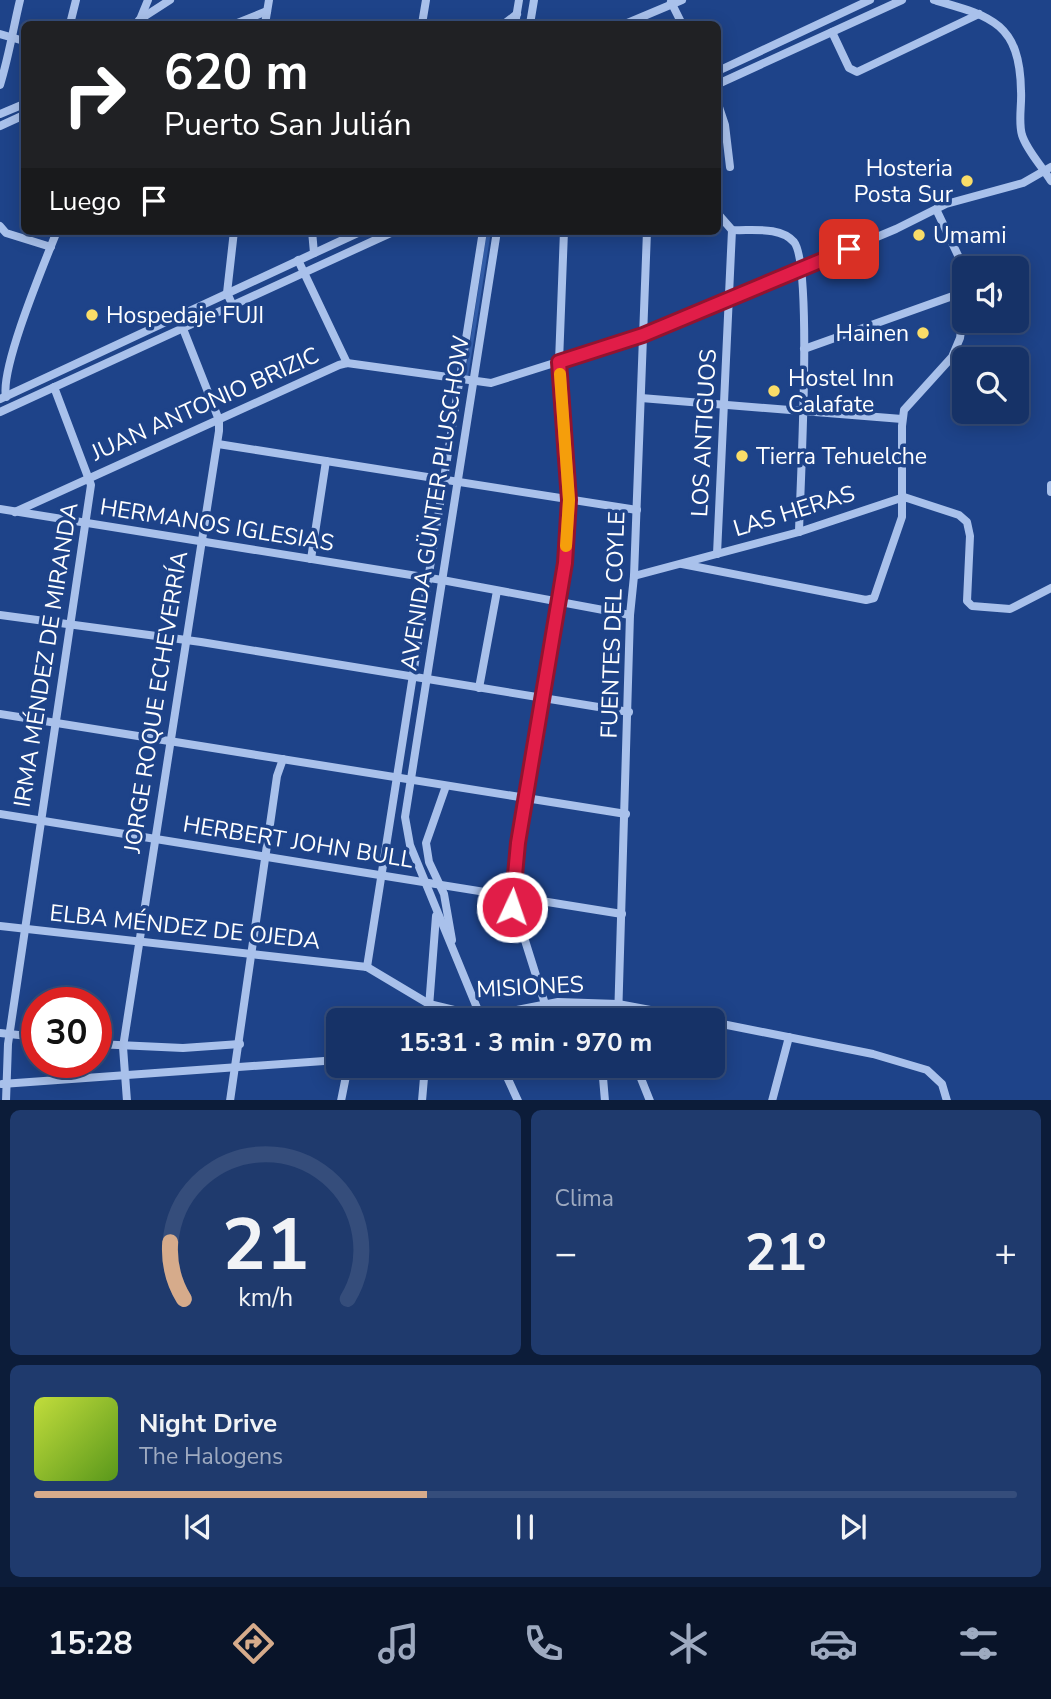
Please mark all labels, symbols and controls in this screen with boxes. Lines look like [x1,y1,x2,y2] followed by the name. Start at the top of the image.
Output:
[164,39,308,106] text: 620 m
[49,49,140,140] icon: right
[164,103,412,146] text: Puerto San Julián
[854,153,954,210] place label: Hosteria Posta Sur
[959,173,975,189] marker: Hosteria Posta Sur
[135,182,173,220] icon: arrive
[49,184,121,219] text: Luego
[819,219,879,279] pin
[933,220,1007,251] place label: Umami
[911,227,927,243] marker: Umami
[830,230,868,268] icon: arrive
[952,256,1029,424] map controls
[952,256,1029,333] button: sound
[106,300,264,331] place label: Hospedaje FUJI
[84,307,100,323] marker: Hospedaje FUJI
[836,318,909,349] place label: Hainen
[915,325,931,341] marker: Hainen
[393,333,477,673] street label: AVENIDA GÜNTER PLUSCHOW
[85,340,324,469] street label: JUAN ANTONIO BRIZIC
[952,347,1029,424] button: search
[684,348,724,518] street label: LOS ANTIGUOS
[788,363,894,420] place label: Hostel Inn Calafate
[766,383,782,399] marker: Hostel Inn Calafate
[756,441,927,472] place label: Tierra Tehuelche
[734,448,750,464] marker: Tierra Tehuelche
[729,478,859,544] street label: LAS HERAS
[98,491,336,559] street label: HERMANOS IGLESIAS
[7,500,85,810] street label: IRMA MÉNDEZ DE MIRANDA
[594,511,632,739] street label: FUENTES DEL COYLE
[117,549,195,856] street label: JORGE ROQUE ECHEVERRÍA
[181,808,416,876] street label: HERBERT JOHN BULL
[475,870,549,944] position arrow
[48,897,322,957] street label: ELBA MÉNDEZ DE OJEDA
[475,969,585,1005] street label: MISIONES
[21,987,112,1078] speed limit sign: 30
[399,1025,652,1060] text: 15:31 · 3 min · 970 m
[555,1183,614,1214] text: Clima
[222,1195,309,1295] text: 21
[745,1217,827,1288] text: 21°
[555,1228,577,1279] text: −
[994,1228,1017,1279] text: +
[238,1280,293,1314] text: km/h
[139,1406,277,1441] text: Night Drive
[139,1441,283,1472] text: The Halogens
[179,1508,217,1546] icon: previous
[506,1508,544,1546] icon: pause
[834,1508,872,1546] icon: next
[229,1619,278,1668] icon: directions
[374,1619,423,1668] icon: music
[519,1619,568,1668] icon: phone
[664,1619,713,1668] icon: climate
[809,1619,858,1668] icon: car
[954,1619,1003,1668] icon: filters
[48,1622,133,1665] text: 15:28

